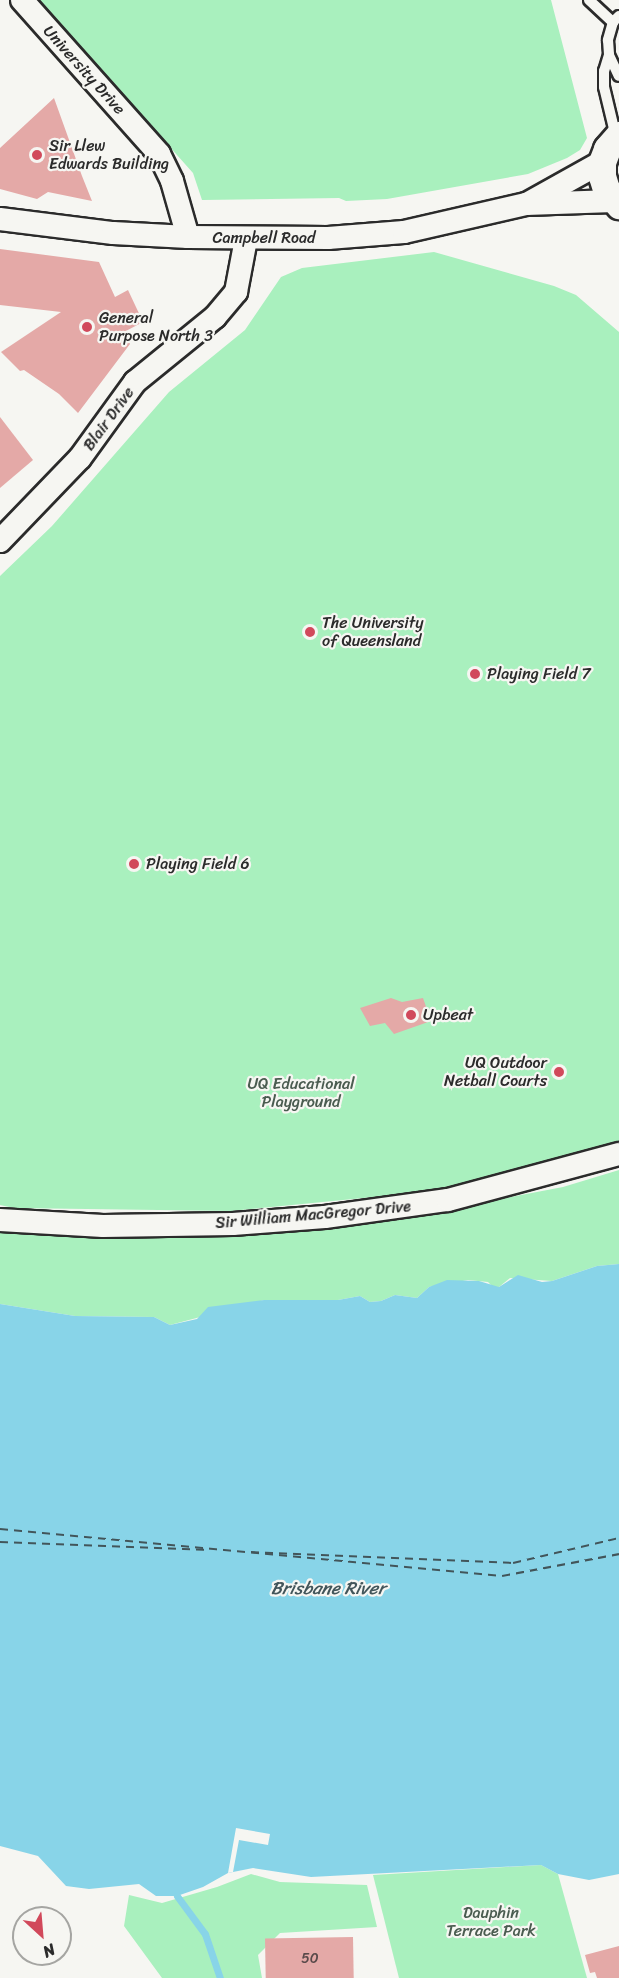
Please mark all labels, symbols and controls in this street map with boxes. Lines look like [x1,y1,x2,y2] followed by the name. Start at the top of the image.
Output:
[39,22,129,118] street label: University Drive
[49,136,169,174] place label: Sir Llew Edwards Building
[30,148,44,162] marker: Sir Llew Edwards Building
[212,228,316,248] street label: Campbell Road
[99,308,213,346] place label: General Purpose North 3
[80,320,94,334] marker: General Purpose North 3
[79,383,139,455] street label: Blair Drive
[322,613,424,651] place label: The University of Queensland
[303,625,317,639] marker: The University of Queensland
[487,664,591,684] place label: Playing Field 7
[468,667,482,681] marker: Playing Field 7
[146,854,250,874] place label: Playing Field 6
[127,857,141,871] marker: Playing Field 6
[423,1005,473,1025] place label: Upbeat
[404,1008,418,1022] marker: Upbeat
[444,1053,547,1091] place label: UQ Outdoor Netball Courts
[552,1065,566,1079] marker: UQ Outdoor Netball Courts
[247,1074,355,1112] park label: UQ Educational Playground
[214,1197,412,1233] street label: Sir William MacGregor Drive
[271,1577,385,1599] water label: Brisbane River
[446,1903,536,1941] park label: Dauphin Terrace Park
[12,1906,72,1966] north arrow
[38,1935,61,1966] text: N
[301,1951,319,1967] house number: 50

